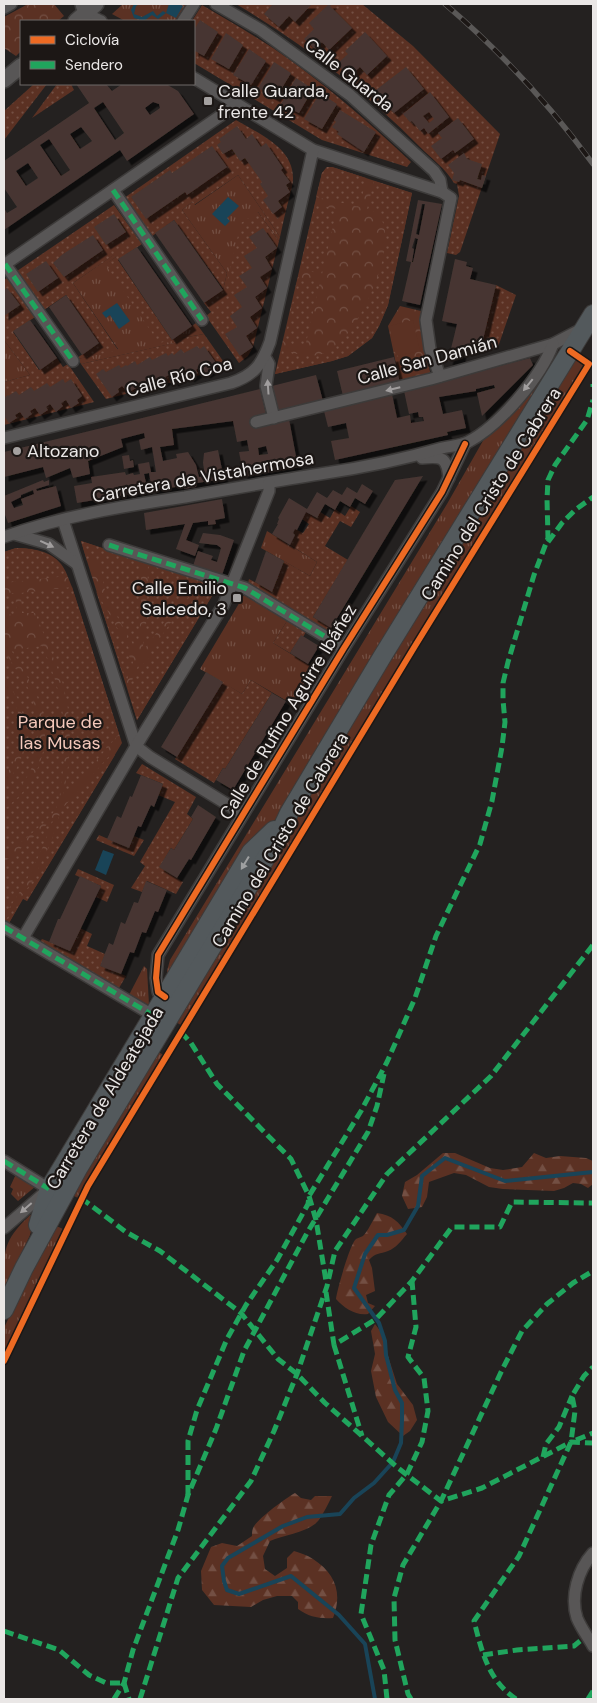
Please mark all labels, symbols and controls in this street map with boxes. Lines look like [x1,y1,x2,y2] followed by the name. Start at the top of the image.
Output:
[20,20,195,85] legend
[65,30,119,50] text: Ciclovía
[299,33,399,117] street label: Calle Guarda
[65,55,123,75] text: Sendero
[218,79,328,124] place label: Calle Guarda, frente 42
[202,95,214,107] marker: Calle Guarda, frente 42
[354,330,500,390] street label: Calle San Damián
[123,351,235,403] street label: Calle Río Coa
[523,378,534,391] one-way arrow
[264,379,272,395] one-way arrow
[415,383,567,605] street label: Camino del Cristo de Cabrera
[386,385,401,393] one-way arrow
[27,439,100,463] place label: Altozano
[11,445,23,457] marker: Altozano
[90,446,316,508] street label: Carretera de Vistahermosa
[40,541,54,549] one-way arrow
[132,576,227,621] place label: Calle Emilio Salcedo, 3
[231,592,243,604] marker: Calle Emilio Salcedo, 3
[214,600,362,824] street label: Calle de Rufino Aguirre Ibáñez
[18,710,102,755] park label: Parque de las Musas
[206,728,354,952] street label: Camino del Cristo de Cabrera
[241,856,250,869] one-way arrow
[41,1002,169,1194] street label: Carretera de Aldeatejada
[20,1202,32,1213] one-way arrow

